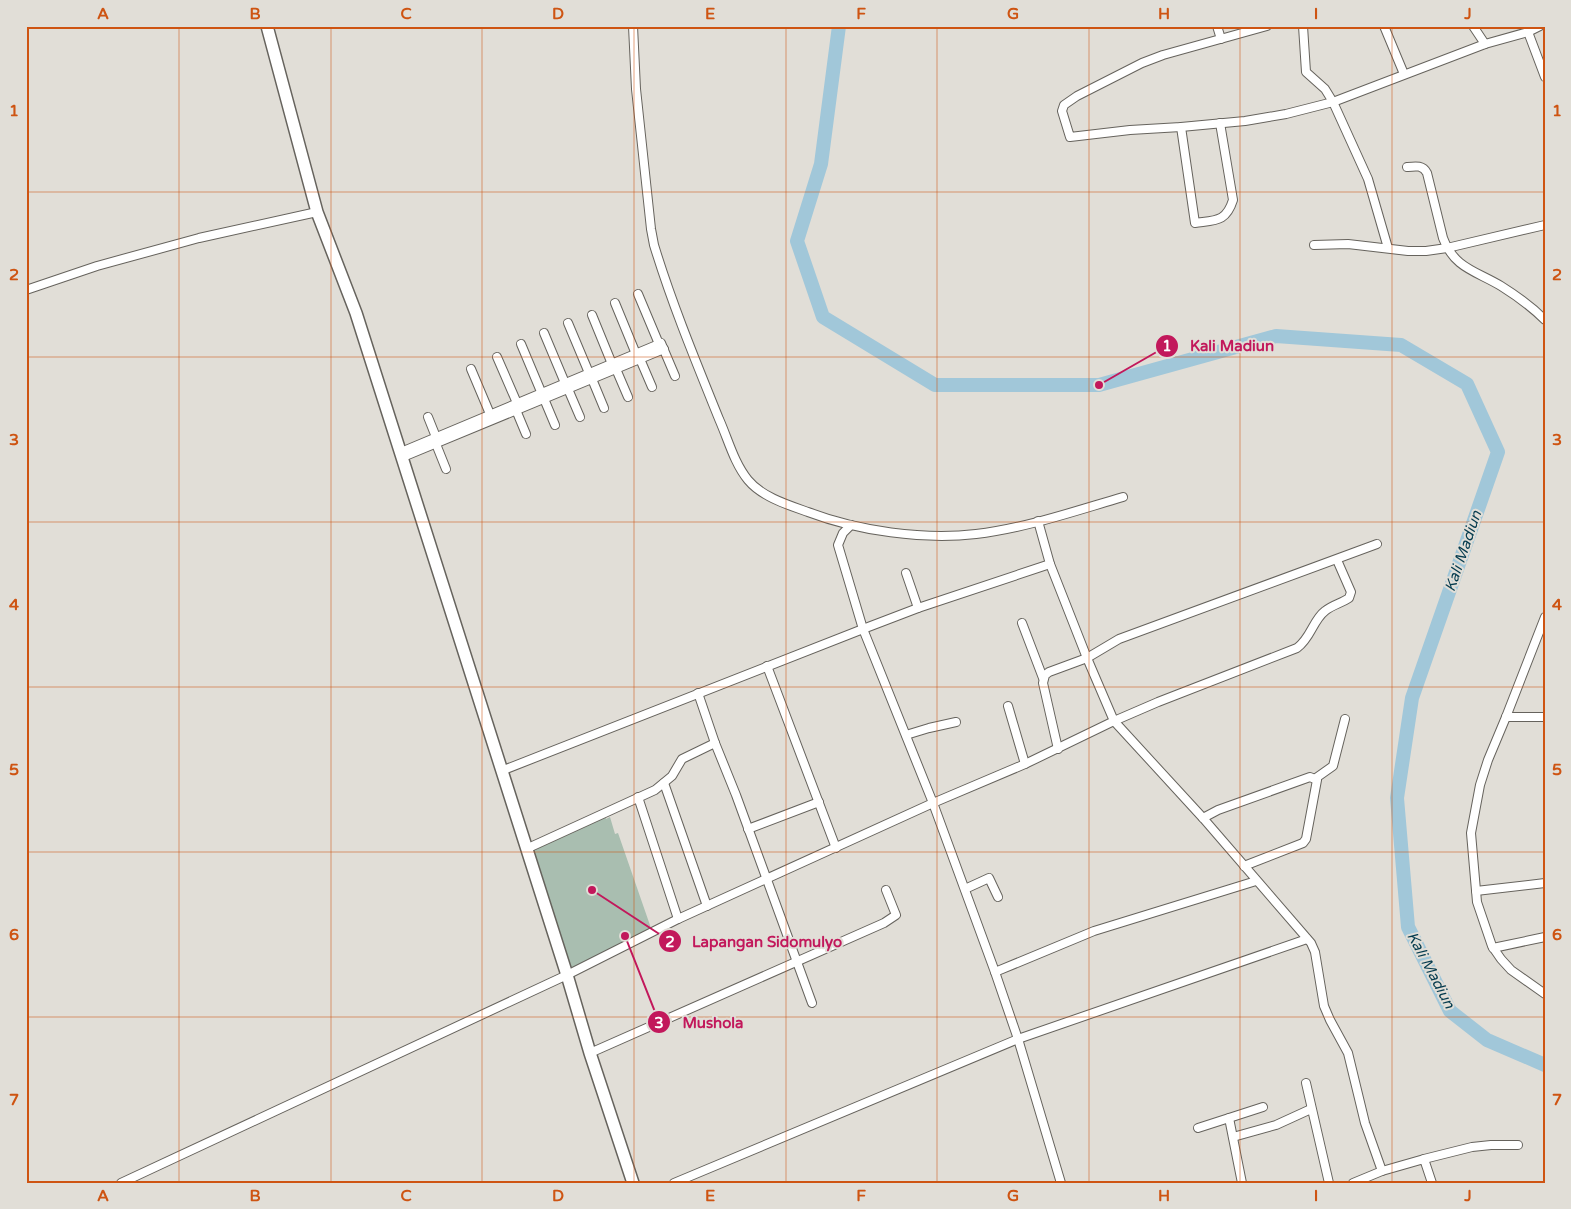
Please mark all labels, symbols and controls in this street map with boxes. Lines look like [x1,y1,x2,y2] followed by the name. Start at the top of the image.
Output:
[97,4,109,24] text: A
[249,4,261,24] text: B
[400,4,412,24] text: C
[552,4,564,24] text: D
[705,4,715,24] text: E
[856,4,866,24] text: F
[1007,4,1019,24] text: G
[1158,4,1170,24] text: H
[1314,4,1318,24] text: I
[1463,4,1472,24] text: J
[9,101,19,121] text: 1
[1552,101,1562,121] text: 1
[9,265,19,285] text: 2
[1552,265,1562,285] text: 2
[1155,331,1284,361] callout: Kali Madiun
[1162,337,1172,355] text: 1
[1190,337,1274,355] text: Kali Madiun
[9,430,19,450] text: 3
[1552,430,1562,450] text: 3
[1441,507,1486,594] water label: Kali Madiun
[9,595,19,615] text: 4
[1552,595,1562,615] text: 4
[9,760,19,780] text: 5
[1552,760,1562,780] text: 5
[9,925,19,945] text: 6
[1552,925,1562,945] text: 6
[657,926,853,956] callout: Lapangan Sidomulyo
[1403,929,1459,1012] water label: Kali Madiun
[665,933,675,951] text: 2
[692,933,842,952] text: Lapangan Sidomulyo
[647,1007,753,1037] callout: Mushola
[654,1014,664,1032] text: 3
[682,1014,744,1032] text: Mushola
[9,1090,19,1110] text: 7
[1552,1090,1562,1110] text: 7
[97,1186,109,1206] text: A
[249,1186,261,1206] text: B
[400,1186,412,1206] text: C
[552,1186,564,1206] text: D
[705,1186,715,1206] text: E
[856,1186,866,1206] text: F
[1007,1186,1019,1206] text: G
[1158,1186,1170,1206] text: H
[1314,1186,1318,1206] text: I
[1463,1186,1472,1206] text: J

